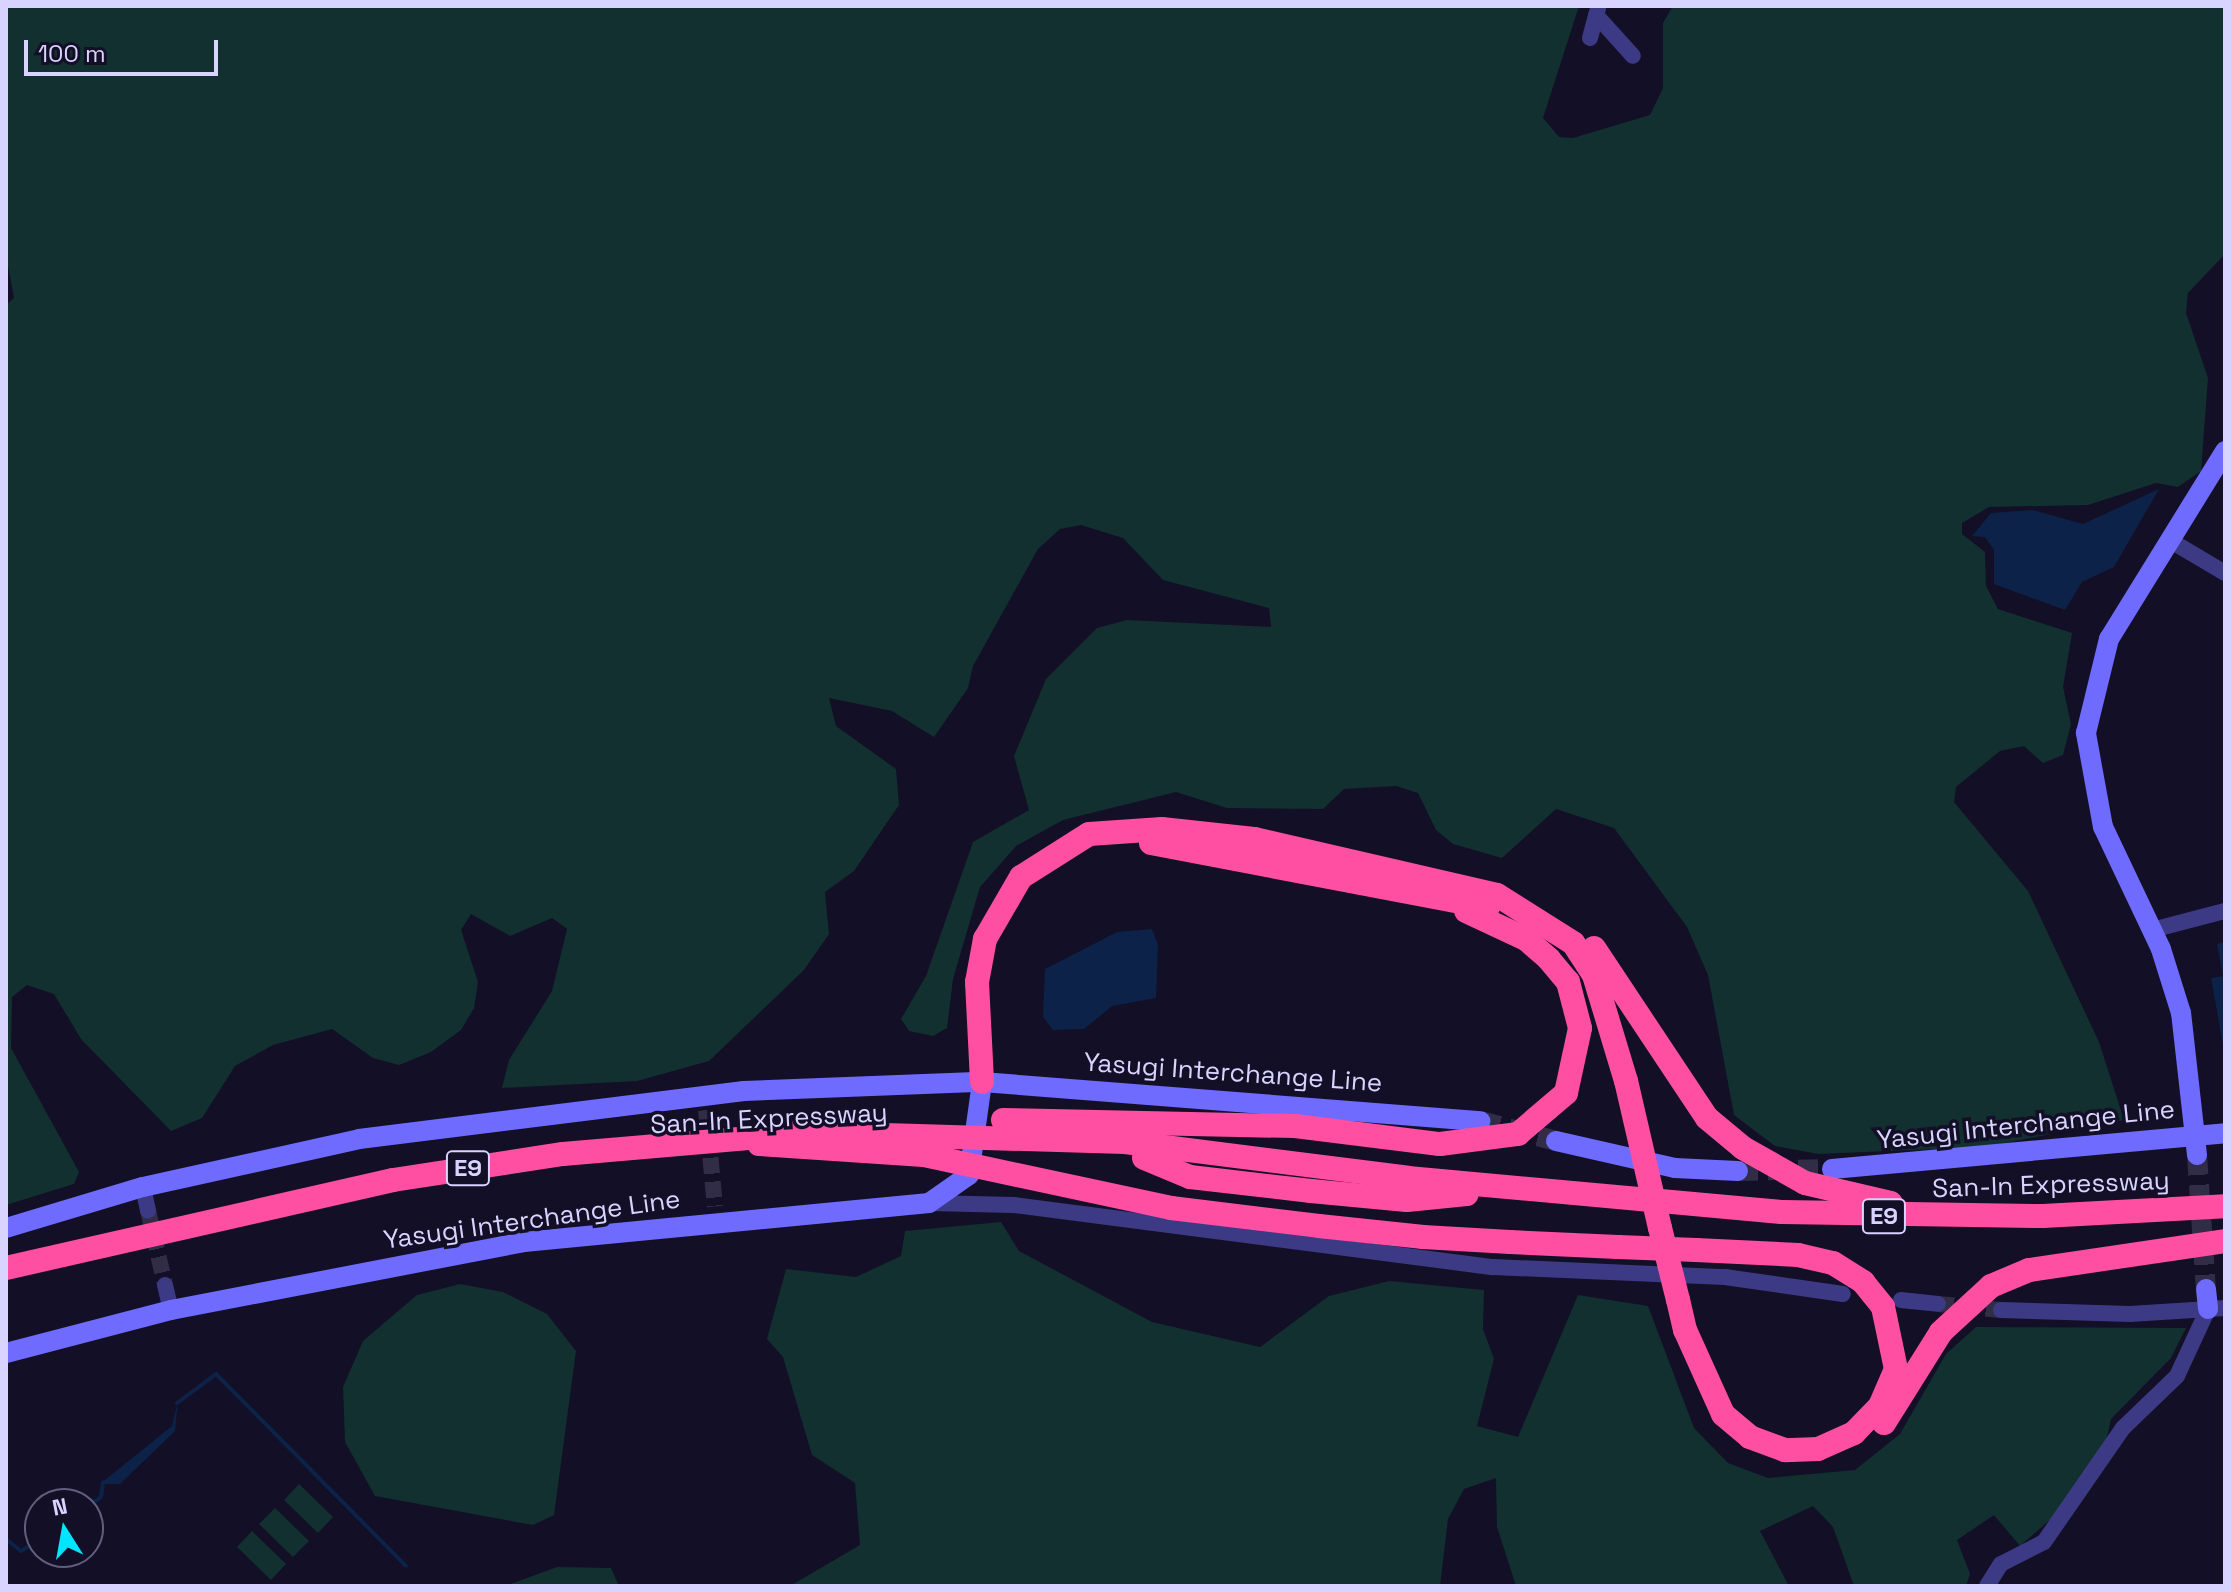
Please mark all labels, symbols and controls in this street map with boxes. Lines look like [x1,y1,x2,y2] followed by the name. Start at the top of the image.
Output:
[28,24,222,74] scale bar
[38,38,106,69] text: 100 m
[1083,1047,1383,1099] street label: Yasugi Interchange Line
[1876,1094,2176,1156] street label: Yasugi Interchange Line
[650,1097,888,1141] street label: San-In Expressway
[444,1148,492,1188] road number: E9
[1932,1165,2170,1205] street label: San-In Expressway
[382,1184,682,1256] street label: Yasugi Interchange Line
[1860,1196,1908,1236] road number: E9
[24,1488,104,1568] north arrow
[50,1491,70,1522] text: N

